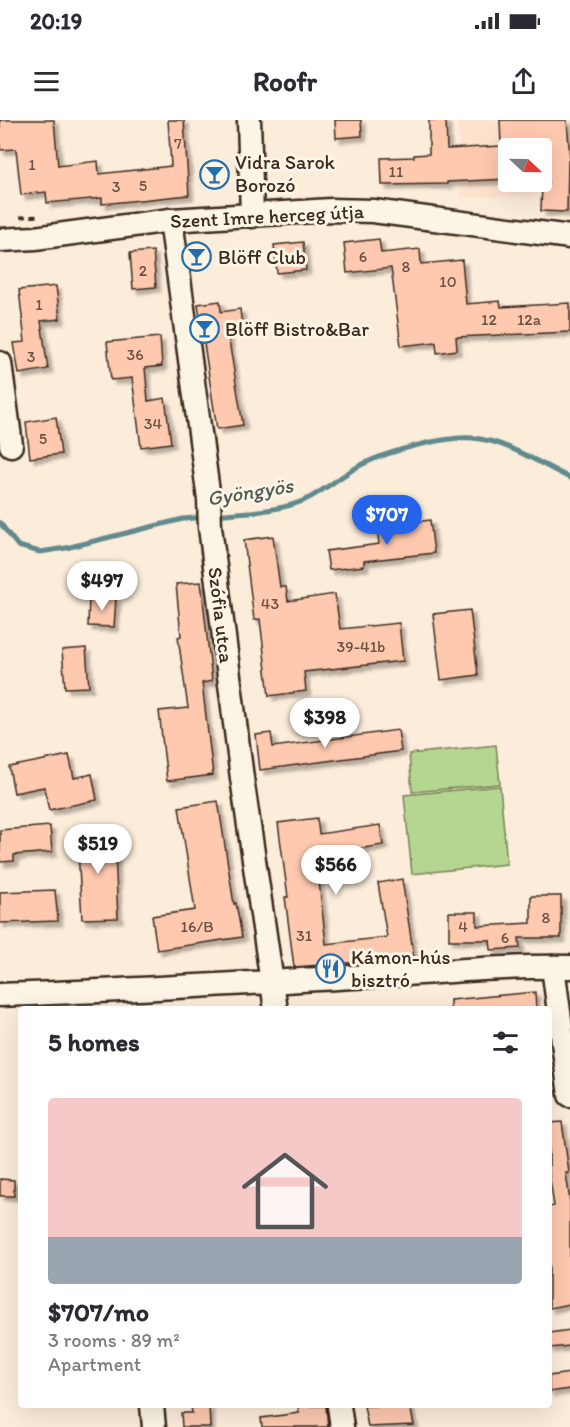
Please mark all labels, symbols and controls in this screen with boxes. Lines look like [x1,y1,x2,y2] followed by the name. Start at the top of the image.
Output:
[30,8,82,35] text: 20:19
[30,65,63,98] icon: menu
[253,65,317,98] text: Roofr
[507,65,540,98] icon: share
[174,134,182,153] house number: 7
[498,138,552,192] north arrow
[498,138,552,192] map controls
[235,150,336,197] place label: Vidra Sarok Borozó
[28,155,36,174] house number: 1
[198,158,230,190] bar icon: Vidra Sarok Borozó
[389,162,404,181] house number: 11
[139,176,147,195] house number: 5
[112,177,121,196] house number: 3
[169,199,365,233] street label: Szent Imre herceg útja
[181,241,213,273] bar icon: Blöff Club
[218,245,306,269] place label: Blöff Club
[359,247,367,266] house number: 6
[402,257,411,276] house number: 8
[139,261,148,280] house number: 2
[439,272,457,291] house number: 10
[35,295,43,314] house number: 1
[481,310,498,329] house number: 12
[517,310,542,329] house number: 12a
[188,313,220,345] bar icon: Blöff Bistro&Bar
[225,317,369,341] place label: Blöff Bistro&Bar
[126,345,144,364] house number: 36
[27,347,36,366] house number: 3
[144,414,163,433] house number: 34
[39,429,47,448] house number: 5
[205,472,296,511] water label: Gyöngyös
[351,495,423,546] pin: $707
[366,502,408,526] text: $707
[66,561,138,612] pin: $497
[203,566,239,665] street label: Szófia utca
[81,568,123,592] text: $497
[261,594,279,613] house number: 43
[337,637,385,656] house number: 39-41b
[289,698,361,749] pin: $398
[304,705,346,729] text: $398
[62,824,134,875] pin: $519
[78,831,118,855] text: $519
[300,845,372,896] pin: $566
[315,852,357,876] text: $566
[542,908,551,927] house number: 8
[181,917,213,936] house number: 16/B
[458,917,468,936] house number: 4
[296,926,313,945] house number: 31
[501,928,509,947] house number: 6
[351,945,451,992] place label: Kámon-hús bisztró
[314,952,346,984] restaurant icon: Kámon-hús bisztró
[48,1026,140,1058] text: 5 homes
[489,1026,522,1059] icon: filters
[231,1137,339,1245] icon: home
[48,1296,149,1328] text: $707/mo
[48,1328,180,1352] text: 3 rooms · 89 m²
[48,1352,141,1376] text: Apartment

